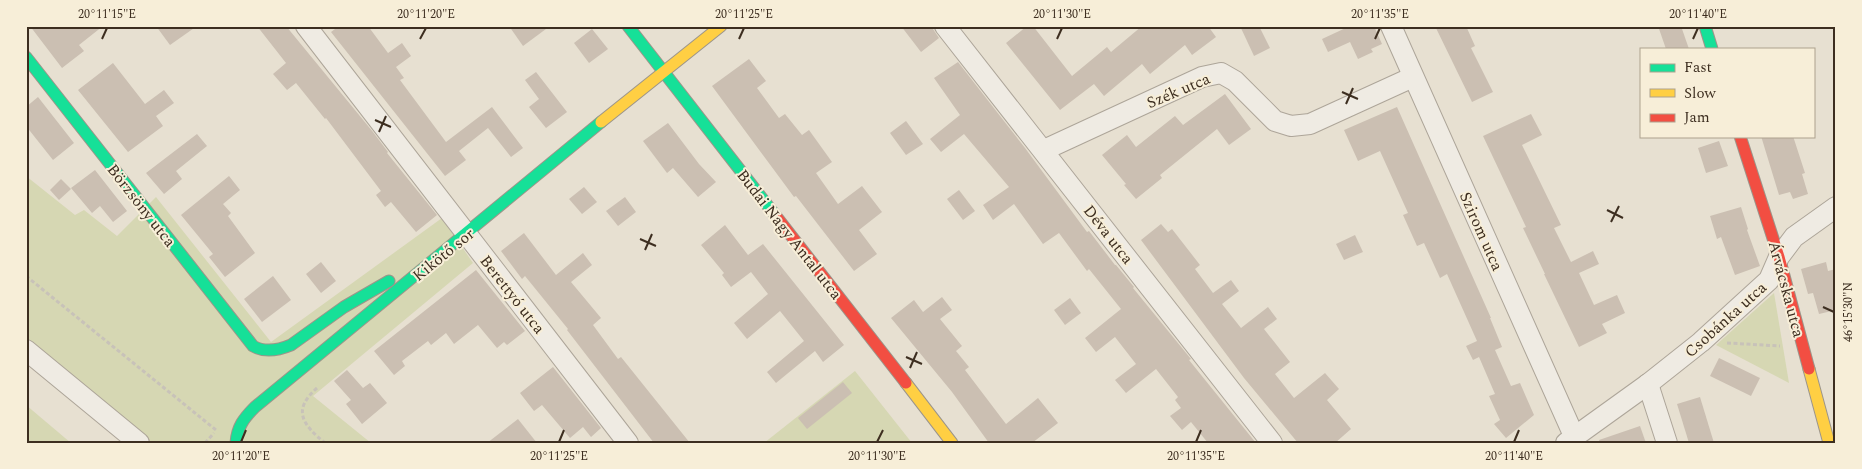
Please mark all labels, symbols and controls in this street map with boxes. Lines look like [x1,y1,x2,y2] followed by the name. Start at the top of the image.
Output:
[78,5,136,24] text: 20°11'15"E
[397,5,455,24] text: 20°11'20"E
[715,5,773,24] text: 20°11'25"E
[1033,5,1091,24] text: 20°11'30"E
[1351,5,1409,24] text: 20°11'35"E
[1669,5,1727,24] text: 20°11'40"E
[1640,48,1814,138] legend
[1684,56,1712,79] text: Fast
[1143,67,1214,115] street label: Szék utca
[1684,82,1716,105] text: Slow
[1684,106,1710,129] text: Jam
[101,159,182,253] street label: Börzsöny utca
[731,164,848,305] street label: Budai Nagy Antal utca
[1453,188,1509,275] street label: Szirom utca
[1077,200,1139,270] street label: Déva utca
[407,222,480,287] street label: Kikötő sor
[1762,238,1810,340] street label: Árvácska utca
[474,250,551,339] street label: Berettyó utca
[1679,276,1772,363] street label: Csobánka utca
[1839,282,1858,342] text: 46°15'30"N
[212,447,270,466] text: 20°11'20"E
[530,447,588,466] text: 20°11'25"E
[848,447,906,466] text: 20°11'30"E
[1167,447,1225,466] text: 20°11'35"E
[1485,447,1543,466] text: 20°11'40"E

